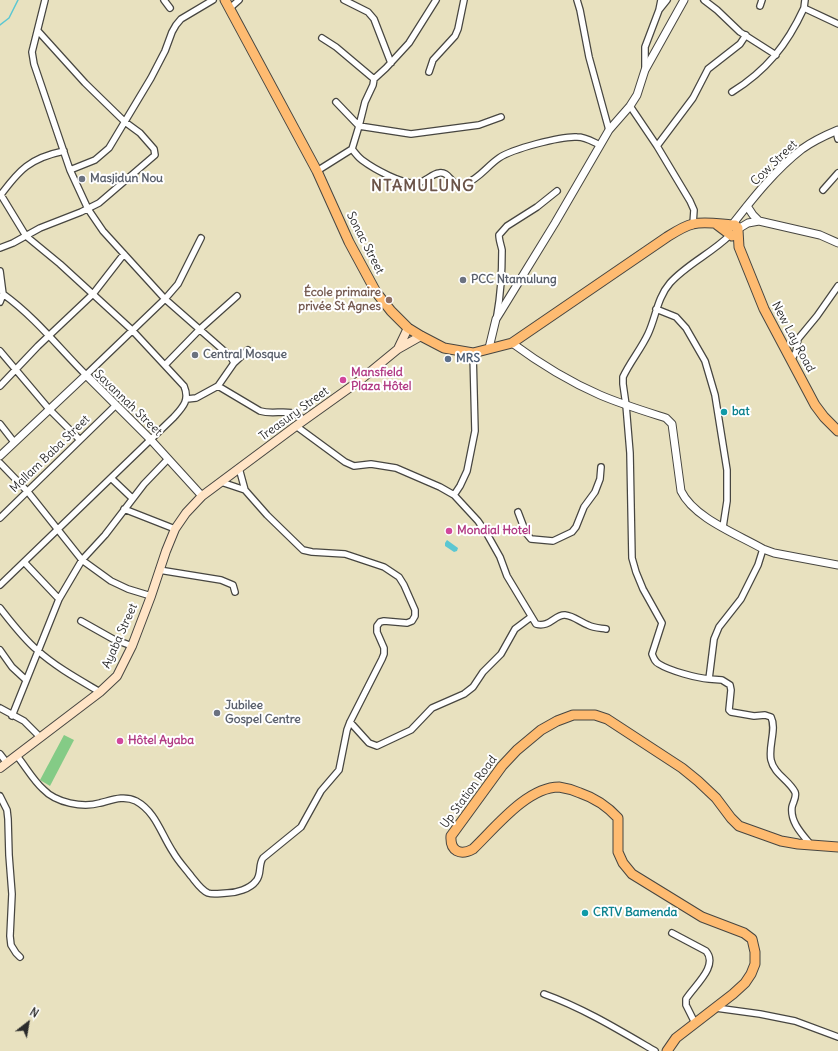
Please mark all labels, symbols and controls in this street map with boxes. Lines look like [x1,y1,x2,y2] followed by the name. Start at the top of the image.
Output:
[748,137,800,189] street label: Cow Street
[90,172,163,186] place label: Masjidun Nou
[77,174,87,184] marker: Masjidun Nou
[371,176,475,196] district label: NTAMULUNG
[343,209,387,277] street label: Sonac Street
[471,273,557,287] place label: PCC Ntamulung
[458,275,468,285] marker: PCC Ntamulung
[298,286,381,314] place label: École primaire privée St Agnes
[384,295,394,305] marker: École primaire privée St Agnes
[768,299,818,375] street label: New Lay Road
[203,348,287,362] place label: Central Mosque
[190,350,200,360] marker: Central Mosque
[456,352,480,366] place label: MRS
[443,354,453,364] marker: MRS
[351,366,411,394] place label: Mansfield Plaza Hôtel
[91,367,165,439] street label: Savannah Street
[338,375,348,385] marker: Mansfield Plaza Hôtel
[256,384,332,444] street label: Treasury Street
[732,405,750,419] place label: bat
[719,407,729,417] marker: bat
[7,412,93,496] street label: Mallam Baba Street
[457,524,531,538] place label: Mondial Hotel
[444,526,454,536] marker: Mondial Hotel
[99,601,141,671] street label: Ayaba Street
[225,699,301,727] place label: Jubilee Gospel Centre
[212,708,222,718] marker: Jubilee Gospel Centre
[128,734,194,748] place label: Hôtel Ayaba
[115,736,125,746] marker: Hôtel Ayaba
[438,753,500,831] street label: Up Station Road
[593,906,677,920] place label: CRTV Bamenda
[580,908,590,918] marker: CRTV Bamenda
[8,1003,48,1043] north arrow
[27,1005,41,1021] text: N

